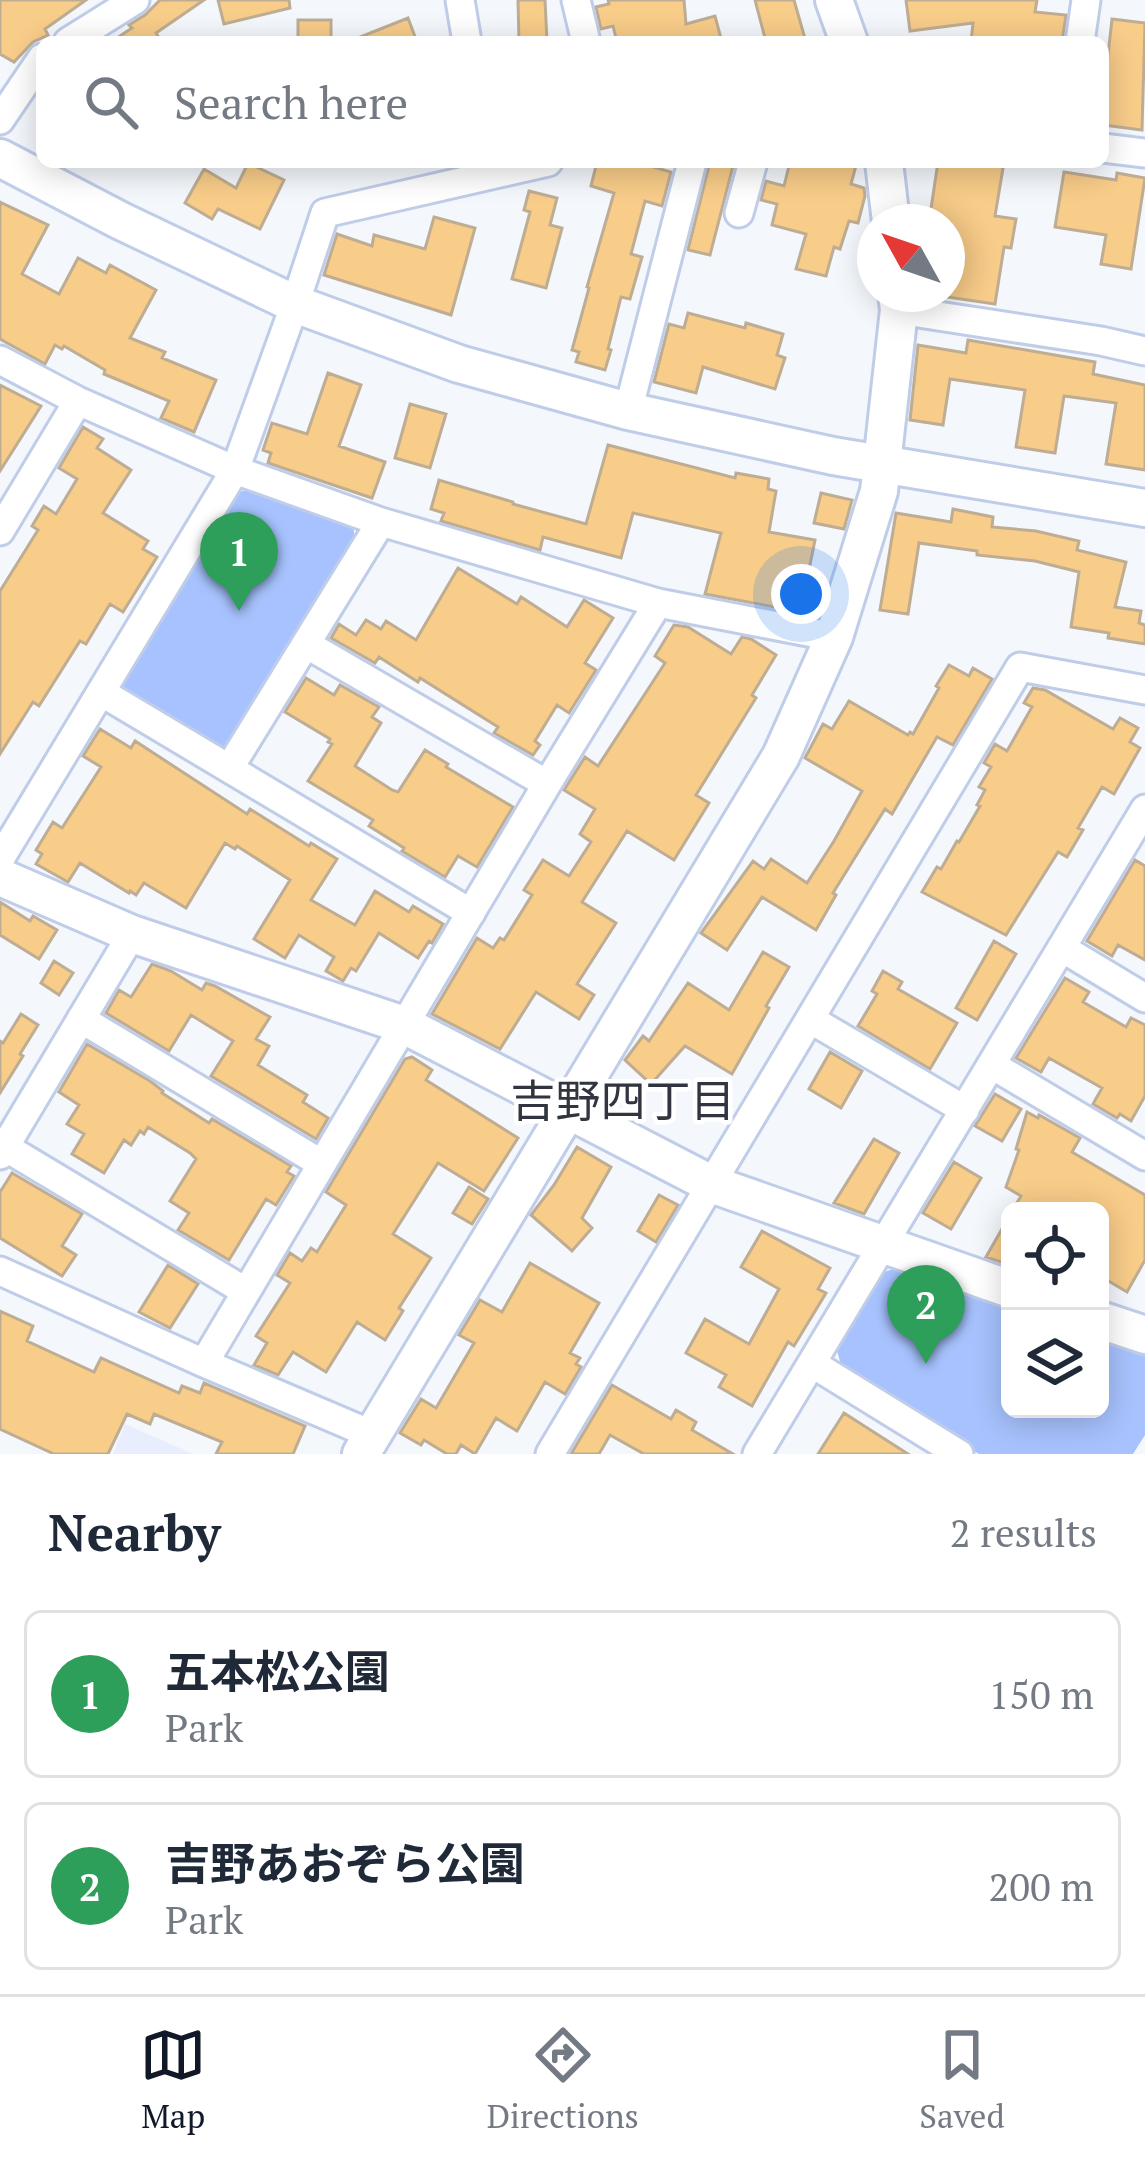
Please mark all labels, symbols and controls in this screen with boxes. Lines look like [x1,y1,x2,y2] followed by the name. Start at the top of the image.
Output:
[36,36,1109,168] search box
[78,69,144,135] icon: search
[174,72,408,132] text: Search here
[857,204,965,312] north arrow
[200,512,278,611] pin: 1
[771,564,831,624] your location
[510,1070,736,1130] district label: 吉野四丁目
[1001,1202,1109,1418] map controls
[1001,1202,1109,1310] button: locate
[887,1265,965,1364] pin: 2
[1001,1310,1109,1418] button: layers
[48,1498,221,1566] text: Nearby
[950,1506,1097,1558] text: 2 results
[165,1641,390,1701] text: 五本松公園
[79,1668,101,1720] text: 1
[989,1668,1094,1720] text: 150 m
[165,1701,243,1753] text: Park
[165,1833,525,1893] text: 吉野あおぞら公園
[79,1860,101,1912] text: 2
[989,1860,1094,1912] text: 200 m
[165,1893,243,1945] text: Park
[140,2022,206,2137] tab: Map
[487,2022,639,2137] tab: Directions
[919,2022,1005,2137] tab: Saved

